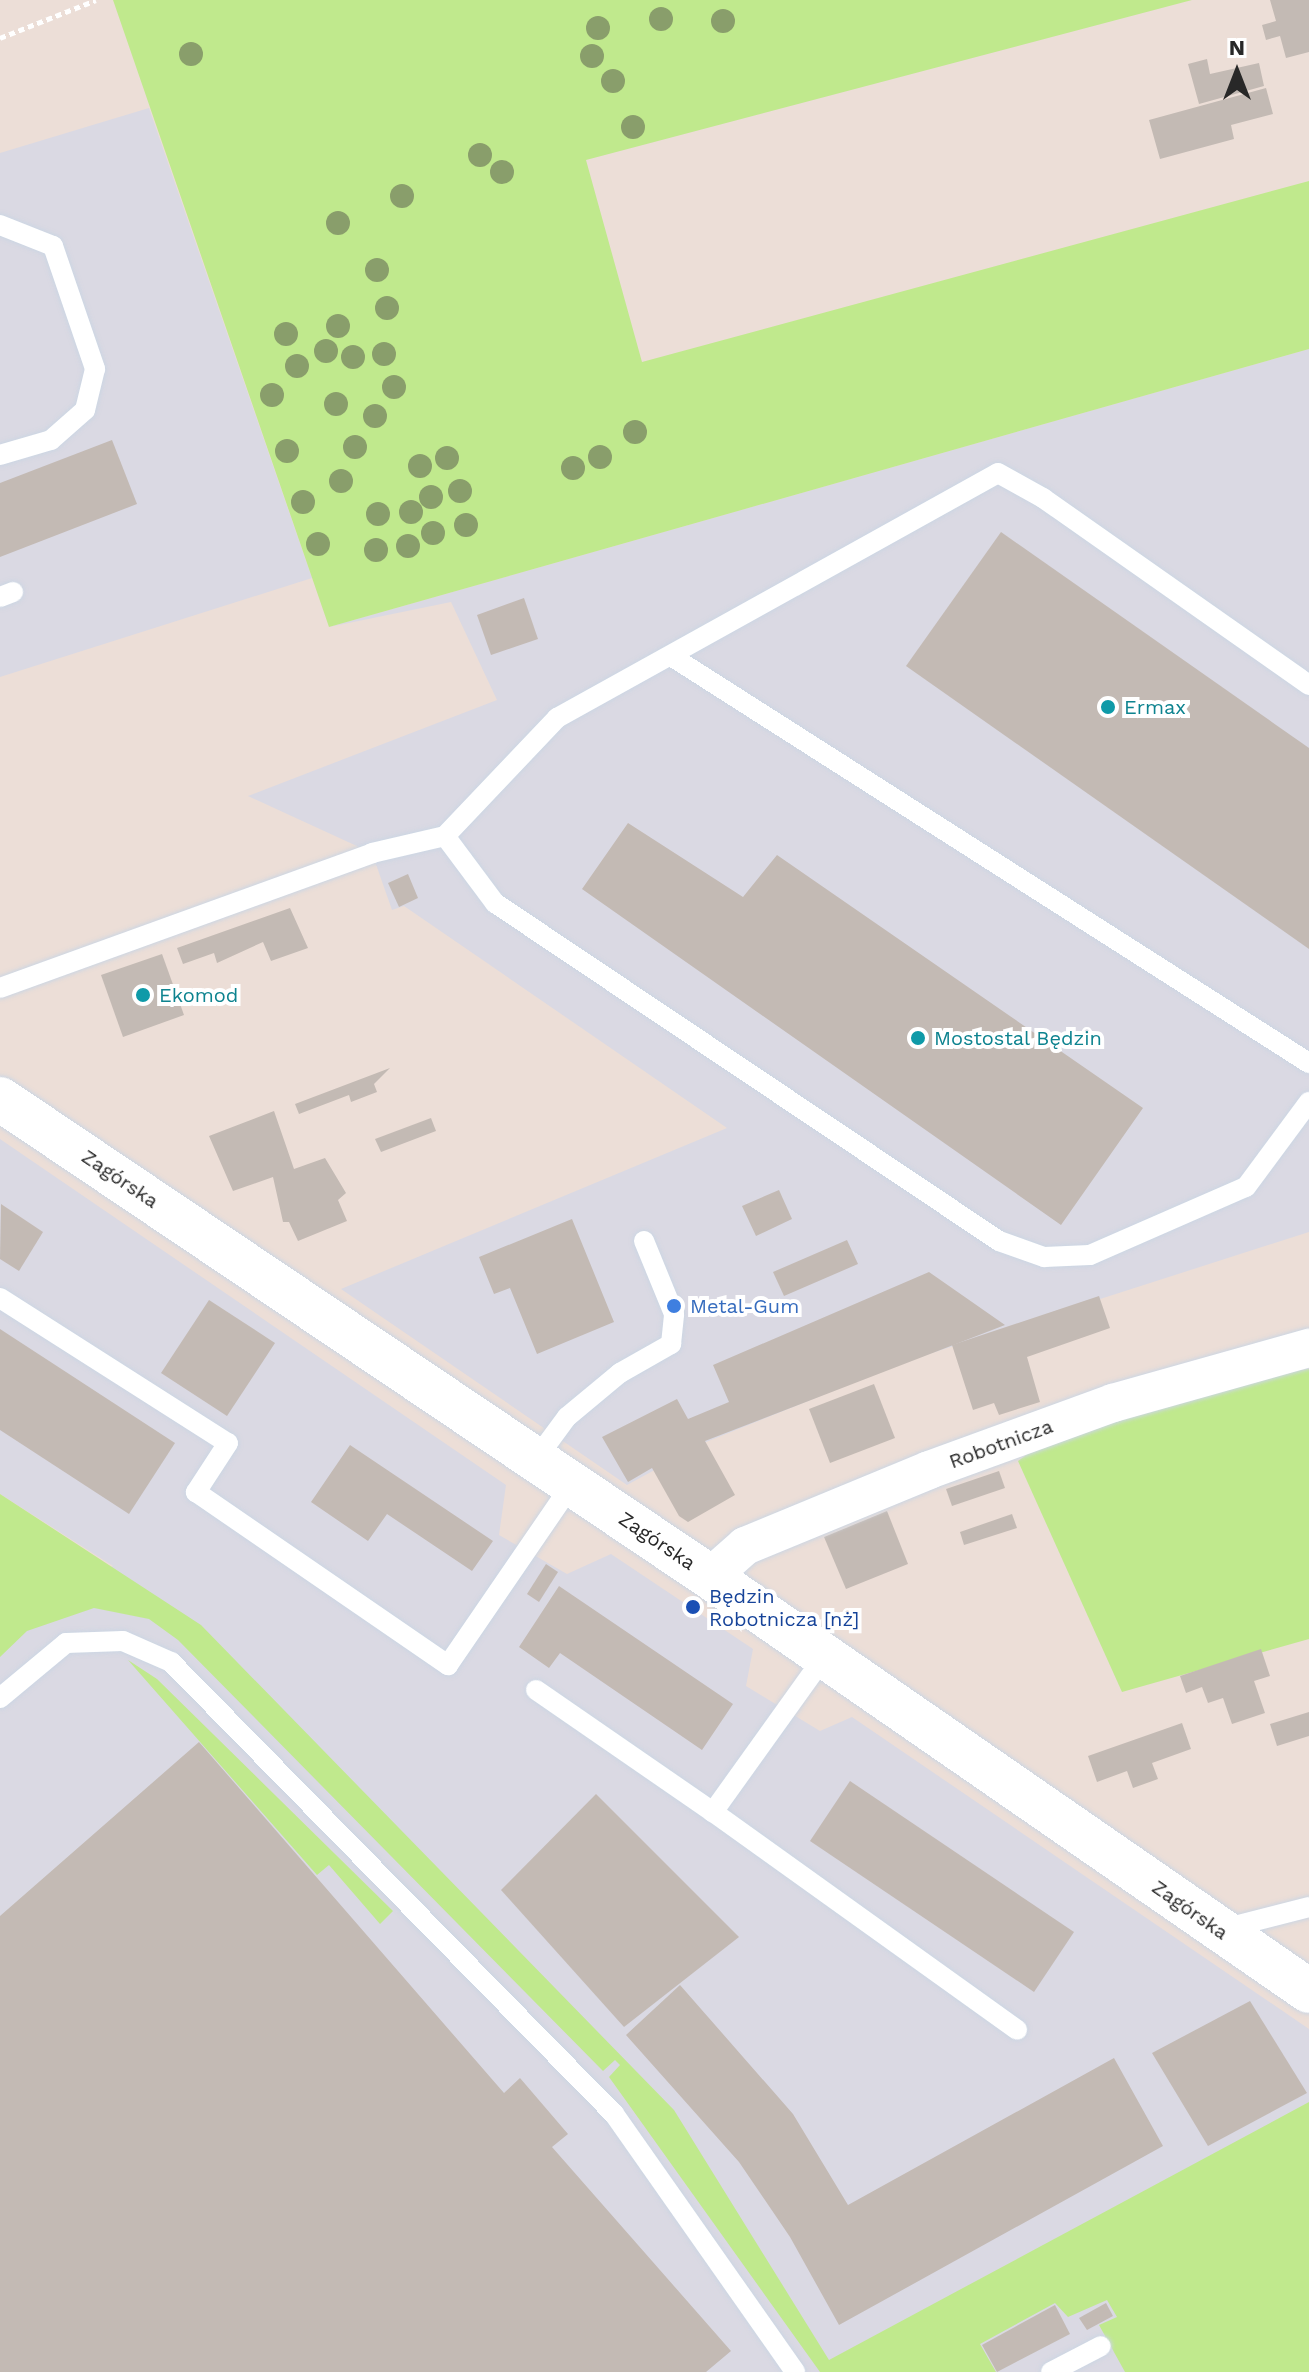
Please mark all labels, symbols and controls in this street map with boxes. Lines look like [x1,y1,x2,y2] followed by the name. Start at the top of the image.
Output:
[1197,32,1277,112] north arrow
[1229,35,1245,60] text: N
[1124,695,1186,719] place label: Ermax
[1099,698,1117,716] marker: Ermax
[159,983,238,1007] place label: Ekomod
[134,986,152,1004] marker: Ekomod
[934,1026,1103,1050] place label: Mostostal Będzin
[909,1029,927,1047] marker: Mostostal Będzin
[77,1145,163,1213] street label: Zagórska
[690,1294,799,1318] place label: Metal-Gum
[665,1297,683,1315] marker: Metal-Gum
[946,1414,1056,1474] street label: Robotnicza
[614,1507,700,1575] street label: Zagórska
[709,1584,860,1631] place label: Będzin Robotnicza [nż]
[684,1598,702,1616] marker: Będzin Robotnicza [nż]
[1147,1875,1233,1945] street label: Zagórska

